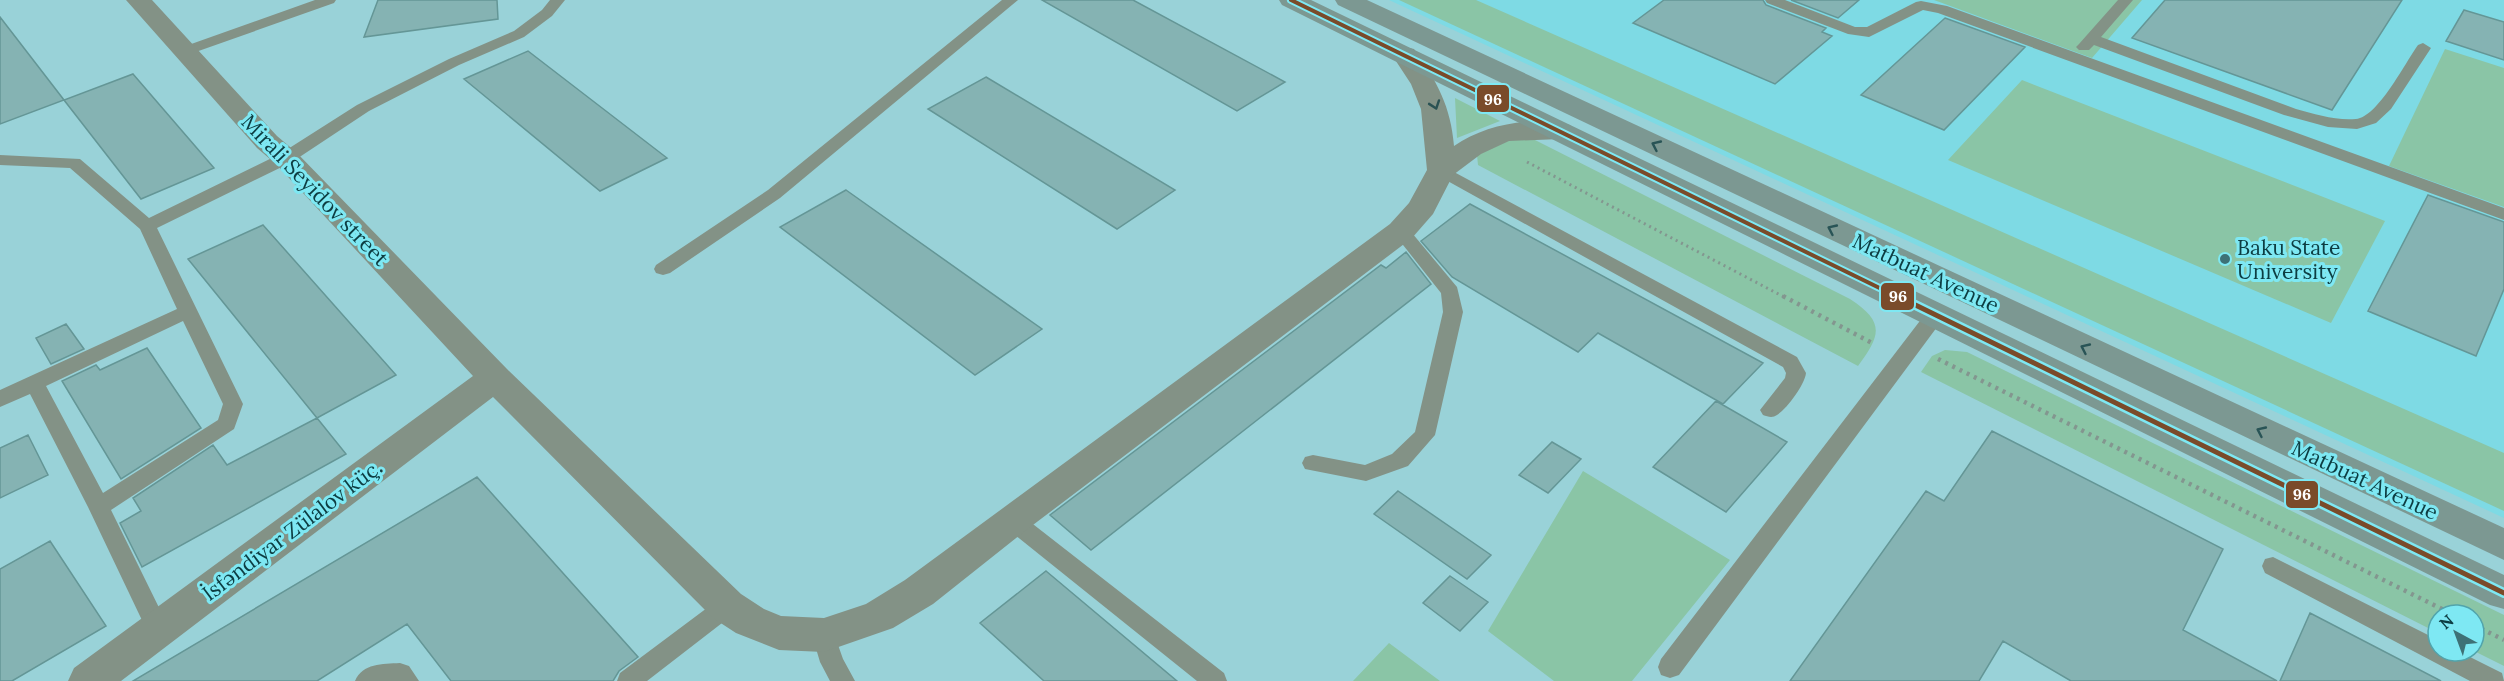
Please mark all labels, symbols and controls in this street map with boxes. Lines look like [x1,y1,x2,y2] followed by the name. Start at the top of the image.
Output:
[1476,84,1510,113] line badge: 96
[1484,89,1502,109] text: 96
[1427,99,1440,110] one-way arrow
[236,108,395,272] street label: Mirali Seyidov street
[1651,141,1662,153] one-way arrow
[1828,224,1839,236] one-way arrow
[1848,227,2004,319] street label: Matbuat Avenue
[2237,234,2340,285] place label: Baku State University
[2218,252,2232,266] marker: Baku State University
[1880,282,1915,311] line badge: 96
[1889,286,1907,306] text: 96
[2080,343,2091,355] one-way arrow
[2257,426,2268,438] one-way arrow
[2287,434,2443,526] street label: Matbuat Avenue
[197,453,387,607] street label: İsfəndiyar Zülalov küç.
[2285,480,2319,509] line badge: 96
[2293,484,2311,504] text: 96
[2426,603,2486,663] north arrow
[2435,610,2457,633] text: N

